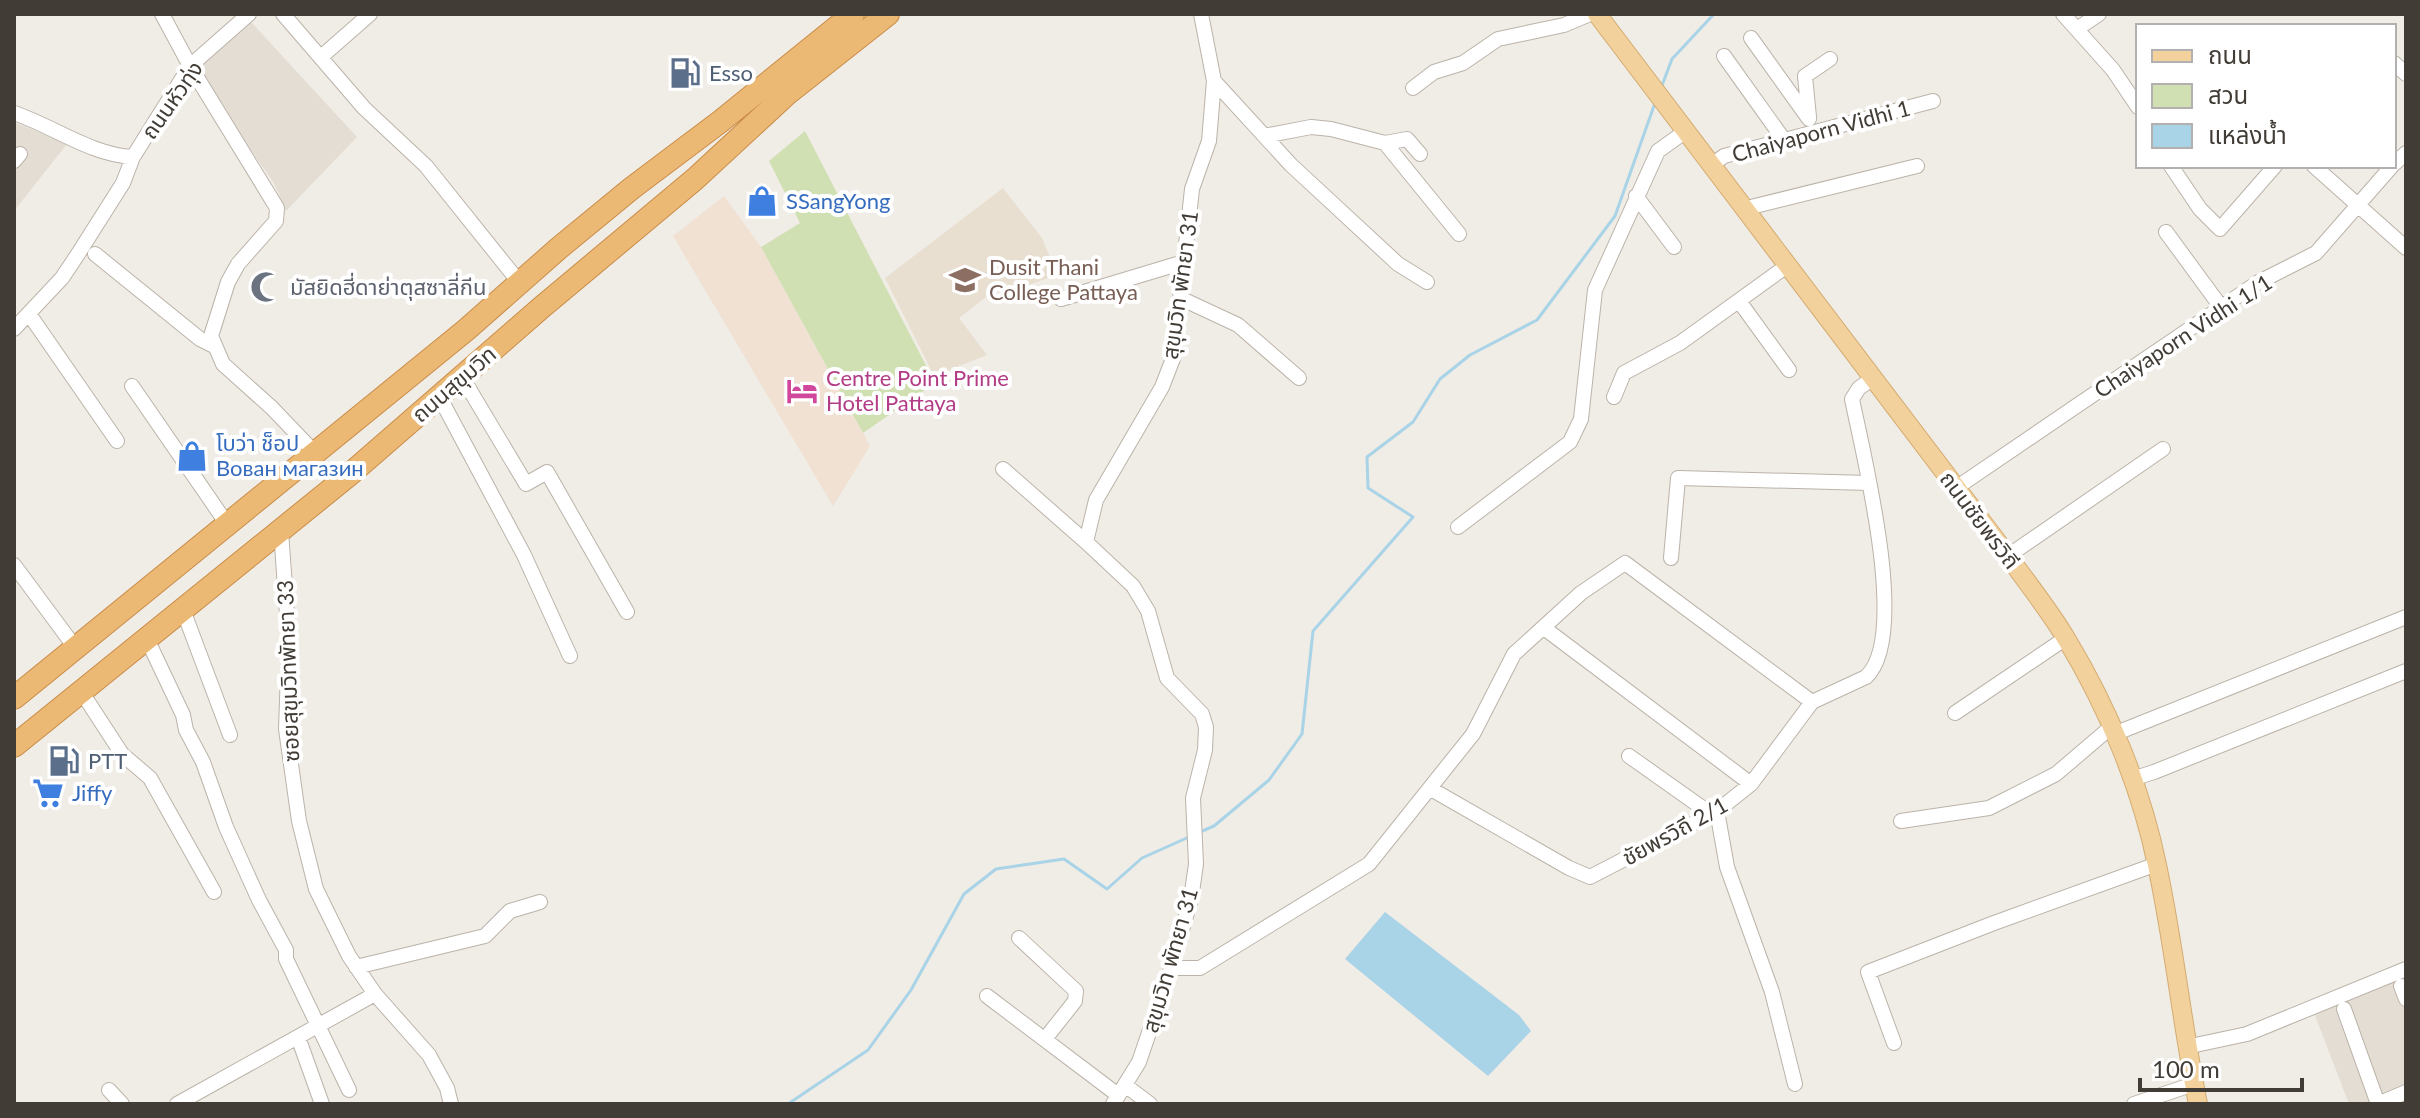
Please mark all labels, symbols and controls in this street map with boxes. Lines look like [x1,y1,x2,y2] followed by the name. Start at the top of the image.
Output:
[2136,24,2396,168] legend
[2208,40,2252,69] text: ถนน
[135,55,209,145] street label: ถนนหัวทุ่ง
[668,56,702,90] fuel station icon: Esso
[709,59,753,86] place label: Esso
[2208,80,2248,109] text: สวน
[1729,94,1913,167] street label: Chaiyaporn Vidhi 1
[2208,119,2287,149] text: แหล่งน้ำ
[745,184,779,218] shop icon: SSangYong
[786,187,890,214] place label: SSangYong
[1156,209,1204,361] street label: สุขุมวิท พัทยา 31
[989,253,1138,305] place label: Dusit Thani College Pattaya
[948,263,982,297] school or university icon: Dusit Thani College Pattaya
[2089,268,2277,403] street label: Chaiyaporn Vidhi 1/1
[249,270,283,304] mosque icon: มัสยิดฮี่ดาย่าตุสซาลี่กีน
[290,272,487,301] place label: มัสยิดฮี่ดาย่าตุสซาลี่กีน
[406,340,502,428] street label: ถนนสุขุมวิท
[826,364,1009,416] place label: Centre Point Prime Hotel Pattaya
[785,374,819,408] hotel icon: Centre Point Prime Hotel Pattaya
[216,429,364,481] place label: โบว่า ช็อป Вован магазин
[175,439,209,473] shop icon: โบว่า ช็อป Вован магазин
[1935,465,2026,574] street label: ถนนชัยพรวิถี
[271,580,305,762] street label: ซอยสุขุมวิทพัทยา 33
[47,744,81,778] fuel station icon: PTT
[88,747,127,774] place label: PTT
[31,776,65,810] supermarket icon: Jiffy
[72,779,113,806] place label: Jiffy
[1617,791,1732,871] street label: ชัยพรวิถี 2/1
[1136,884,1204,1036] street label: สุขุมวิท พัทยา 31
[2140,1042,2302,1092] scale bar
[2152,1054,2220,1083] text: 100 m

